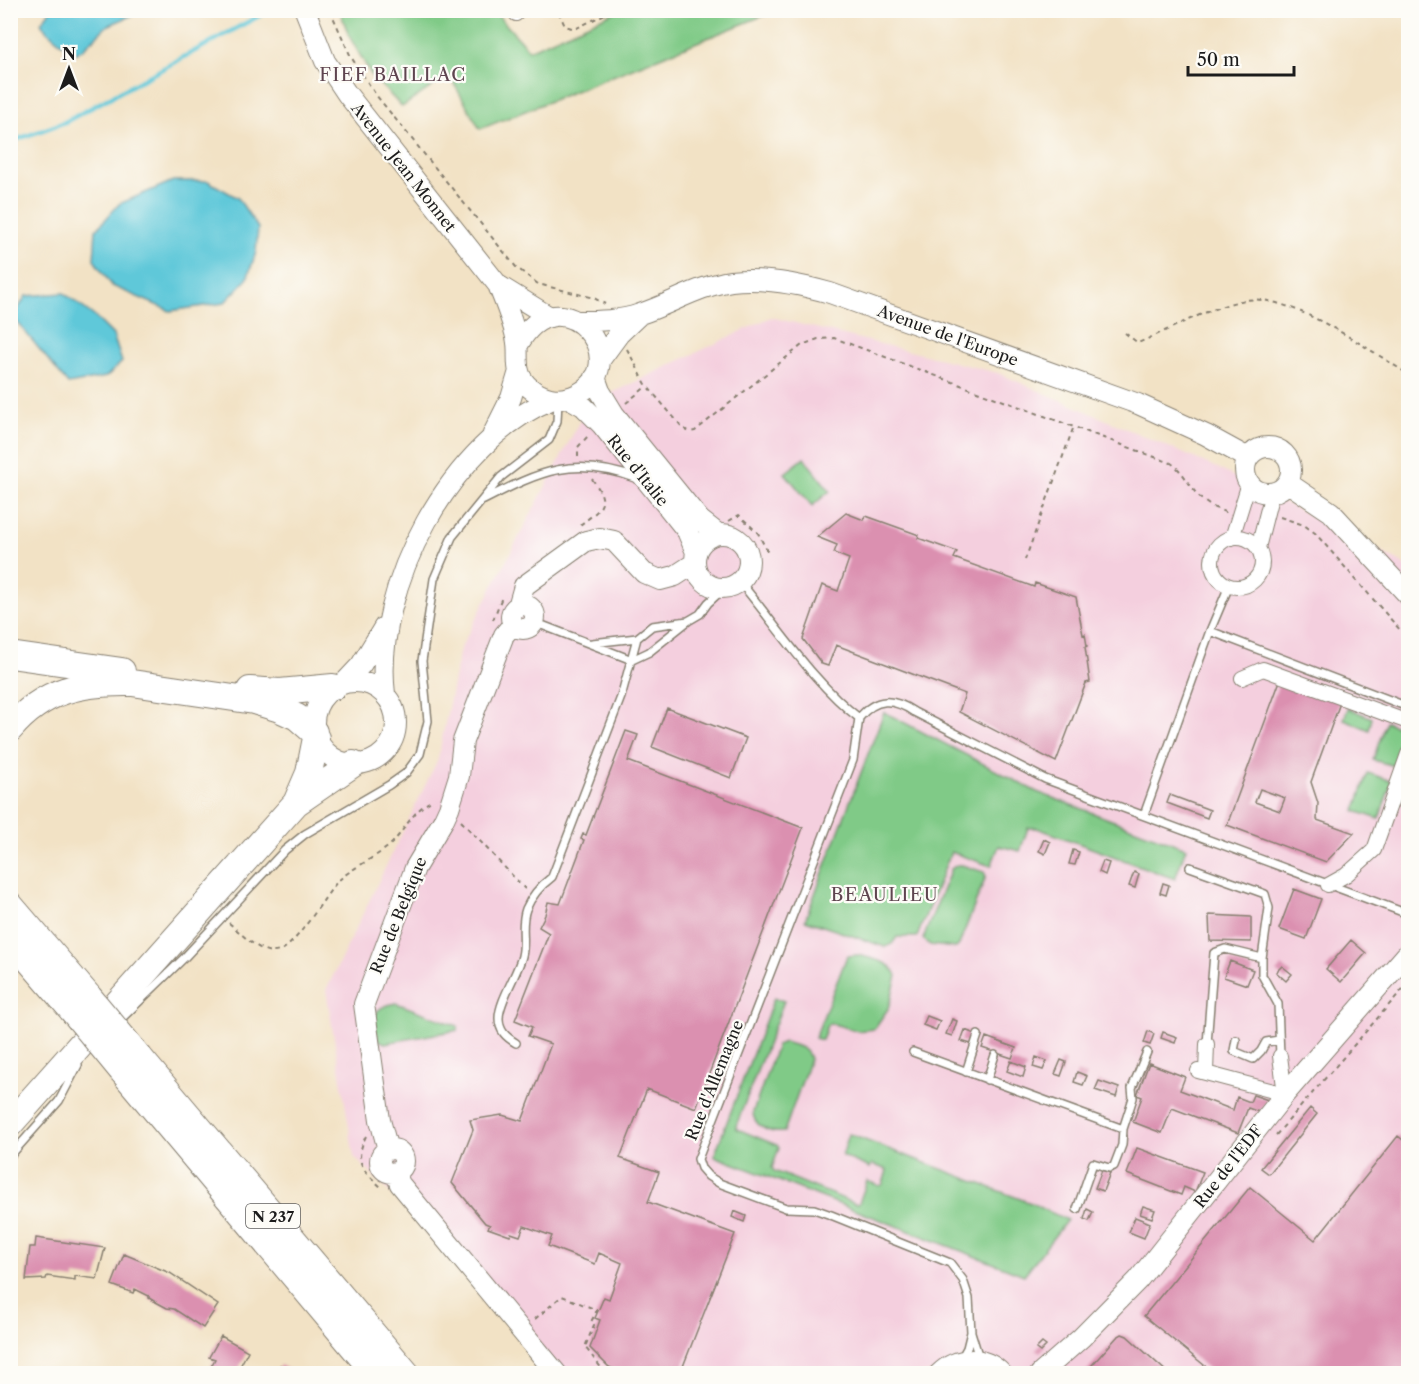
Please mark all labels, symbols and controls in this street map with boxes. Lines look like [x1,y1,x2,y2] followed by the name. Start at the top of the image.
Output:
[39,39,99,99] north arrow
[1188,39,1294,77] scale bar
[62,44,76,64] text: N
[1197,49,1240,71] text: 50 m
[319,64,467,86] district label: FIEF BAILLAC
[347,98,461,236] street label: Avenue Jean Monnet
[874,300,1021,370] street label: Avenue de l'Europe
[603,430,673,510] street label: Rue d'Italie
[365,854,431,976] street label: Rue de Belgique
[831,884,939,906] district label: BEAULIEU
[681,1017,747,1143] street label: Rue d'Allemagne
[1189,1120,1267,1212] street label: Rue de l'EDF
[246,1204,300,1228] road number: N 237

